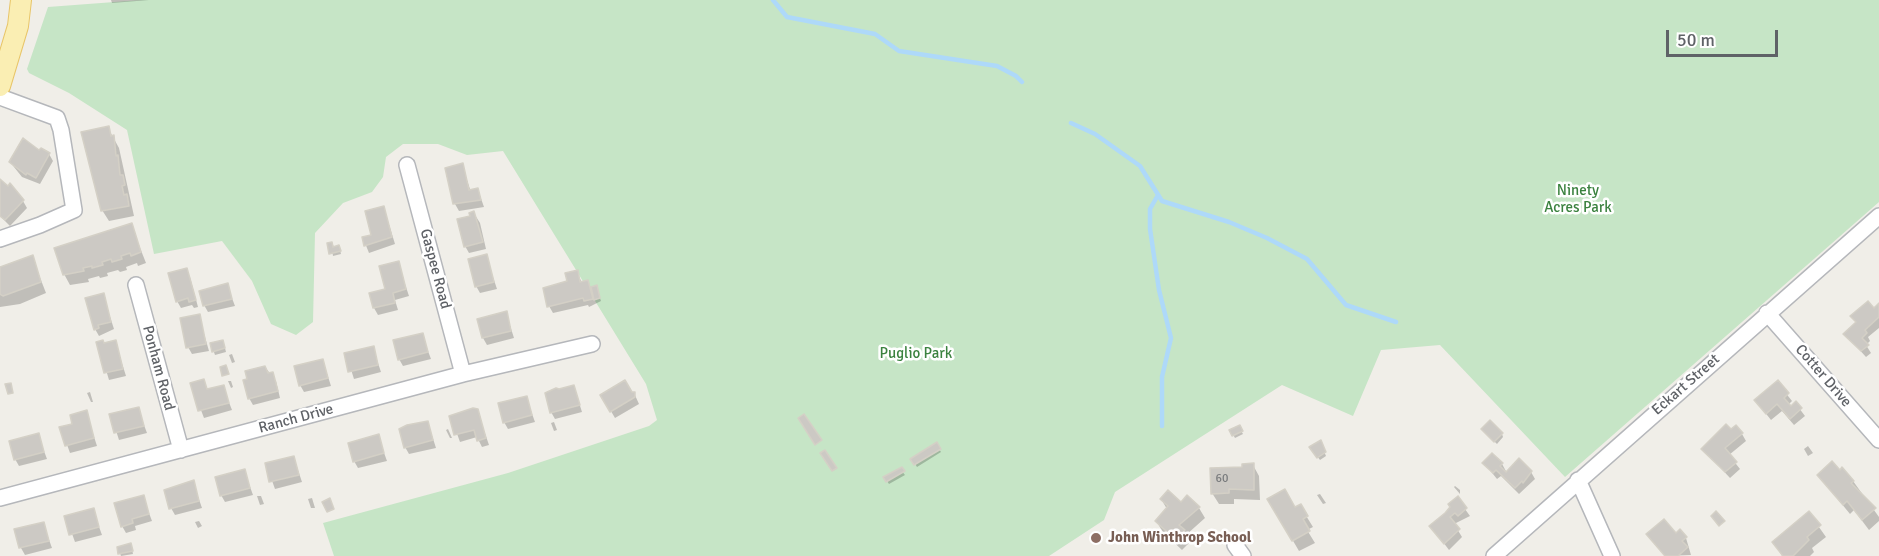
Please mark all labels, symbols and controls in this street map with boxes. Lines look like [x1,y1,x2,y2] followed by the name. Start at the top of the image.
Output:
[1669,18,1782,56] scale bar
[1677,29,1715,51] text: 50 m
[1544,182,1612,217] park label: Ninety Acres Park
[416,227,454,311] street label: Gaspee Road
[138,324,178,412] street label: Ponham Road
[1791,341,1855,411] street label: Cotter Drive
[880,345,952,363] park label: Puglio Park
[1648,351,1724,419] street label: Eckart Street
[257,400,335,438] street label: Ranch Drive
[1216,472,1228,486] house number: 60
[1108,529,1251,547] place label: John Winthrop School
[1089,531,1103,545] marker: John Winthrop School

